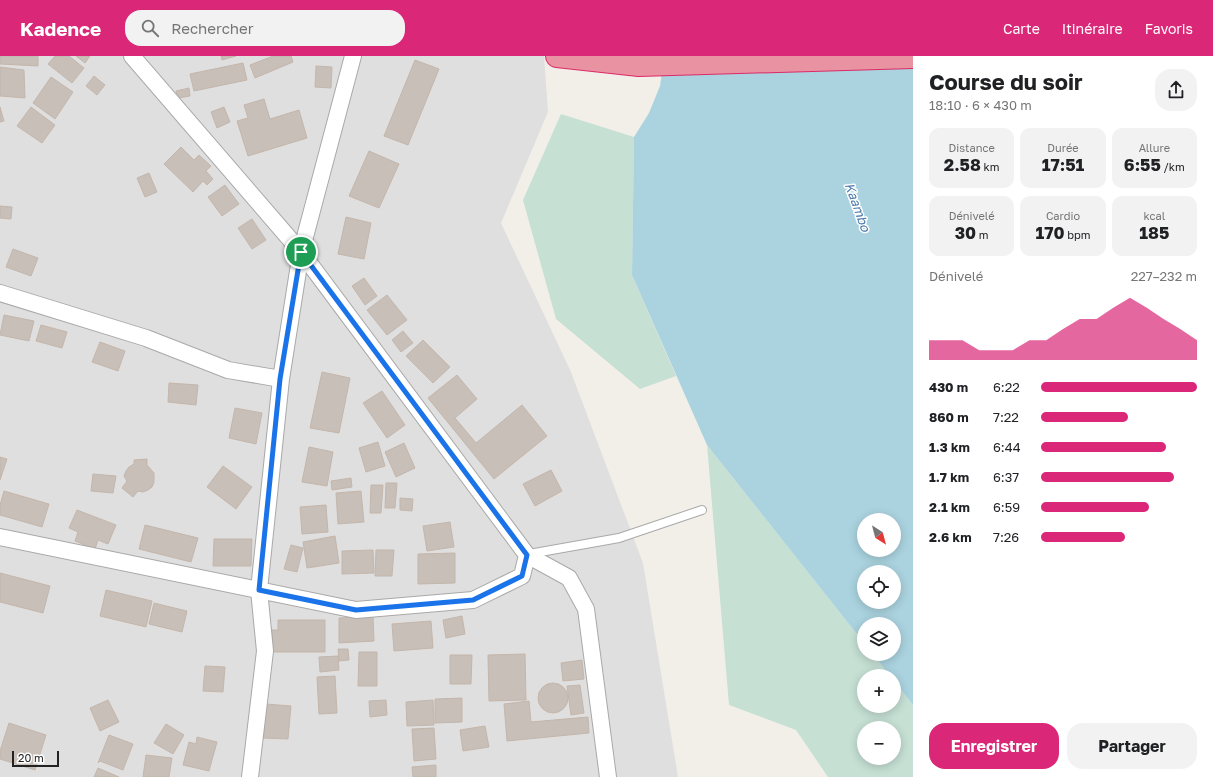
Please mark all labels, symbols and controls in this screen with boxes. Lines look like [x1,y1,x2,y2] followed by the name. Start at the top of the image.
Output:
[125,10,405,46] search box
[20,17,101,40] text: Kadence
[139,17,161,39] icon: search
[171,19,254,37] text: Rechercher
[1003,20,1040,37] text: Carte
[1062,20,1123,37] text: Itinéraire
[1145,20,1193,37] text: Favoris
[929,68,1083,95] text: Course du soir
[1155,69,1197,111] button: share
[929,97,1032,113] text: 18:10 · 6 × 430 m
[949,141,995,154] text: Distance
[1047,141,1079,154] text: Durée
[1139,141,1170,154] text: Allure
[944,154,981,175] text: 2.58
[1042,154,1084,175] text: 17:51
[1124,154,1161,175] text: 6:55
[981,160,1000,173] text: km
[1161,160,1185,173] text: /km
[842,180,875,235] water label: Kaambo
[949,209,995,222] text: Dénivelé
[1046,209,1080,222] text: Cardio
[1143,209,1165,222] text: kcal
[955,222,976,243] text: 30
[1035,222,1065,243] text: 170
[1139,222,1169,243] text: 185
[976,228,989,241] text: m
[1065,228,1091,241] text: bpm
[284,235,318,269] pin
[290,241,312,263] icon: arrive
[929,268,983,284] text: Dénivelé
[1131,268,1197,284] text: 227–232 m
[929,379,968,395] text: 430 m
[993,379,1020,395] text: 6:22
[929,409,969,425] text: 860 m
[993,409,1019,425] text: 7:22
[929,439,970,455] text: 1.3 km
[993,439,1021,455] text: 6:44
[929,469,969,485] text: 1.7 km
[993,469,1019,485] text: 6:37
[929,499,970,515] text: 2.1 km
[993,499,1020,515] text: 6:59
[857,513,901,557] north arrow
[857,513,901,765] map controls
[929,529,972,545] text: 2.6 km
[993,529,1019,545] text: 7:26
[857,565,901,609] button: locate
[857,617,901,661] button: layers
[857,669,901,713] button: +
[857,721,901,765] button: −
[929,723,1059,769] button: Enregistrer
[1067,723,1197,769] button: Partager
[12,749,59,768] scale bar
[18,751,44,764] text: 20 m

